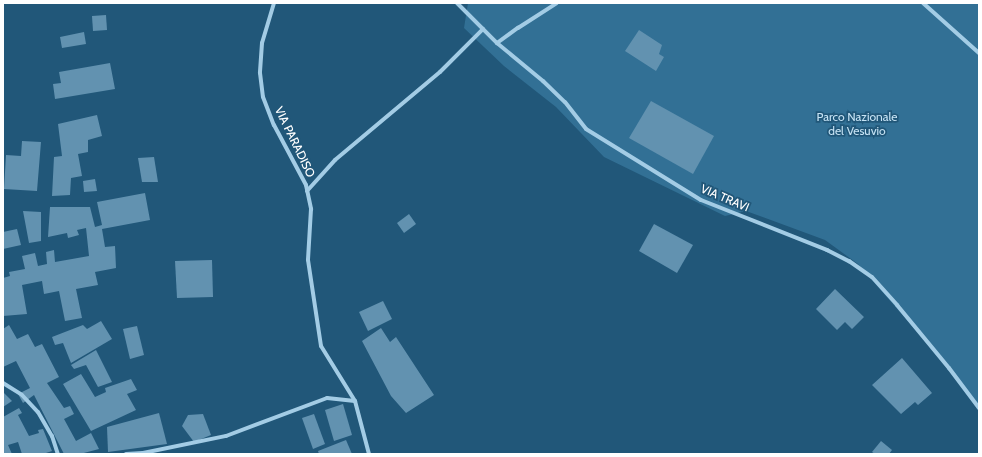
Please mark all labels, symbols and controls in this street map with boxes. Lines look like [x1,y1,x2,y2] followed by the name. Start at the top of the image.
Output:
[272,104,318,180] street label: VIA PARADISO
[816,110,898,138] park label: Parco Nazionale del Vesuvio
[699,181,751,215] street label: VIA TRAVI

